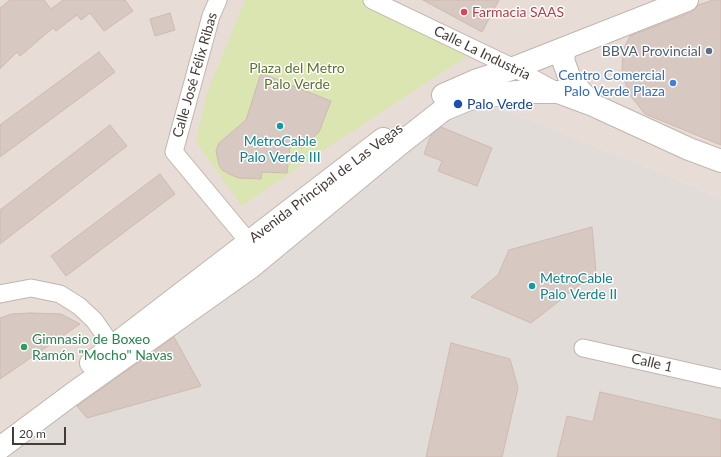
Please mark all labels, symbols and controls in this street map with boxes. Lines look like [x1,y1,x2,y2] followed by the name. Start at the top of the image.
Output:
[472,4,564,20] place label: Farmacia SAAS
[459,7,469,17] marker: Farmacia SAAS
[169,11,221,139] street label: Calle José Félix Ribas
[431,22,533,84] street label: Calle La Industria
[602,43,701,59] place label: BBVA Provincial
[704,46,714,56] marker: BBVA Provincial
[249,60,345,92] park label: Plaza del Metro Palo Verde
[558,67,665,100] place label: Centro Comercial Palo Verde Plaza
[668,78,678,88] marker: Centro Comercial Palo Verde Plaza
[467,96,533,112] place label: Palo Verde
[452,98,464,110] marker: Palo Verde
[246,120,406,246] street label: Avenida Principal de Las Vegas
[275,121,285,131] marker: MetroCable Palo Verde III
[239,133,321,166] place label: MetroCable Palo Verde III
[540,270,617,302] place label: MetroCable Palo Verde II
[527,281,537,291] marker: MetroCable Palo Verde II
[32,331,173,364] place label: Gimnasio de Boxeo Ramón "Mocho" Navas
[19,342,29,352] marker: Gimnasio de Boxeo Ramón "Mocho" Navas
[630,350,674,376] street label: Calle 1
[14,419,68,445] scale bar
[19,426,46,441] text: 20 m

